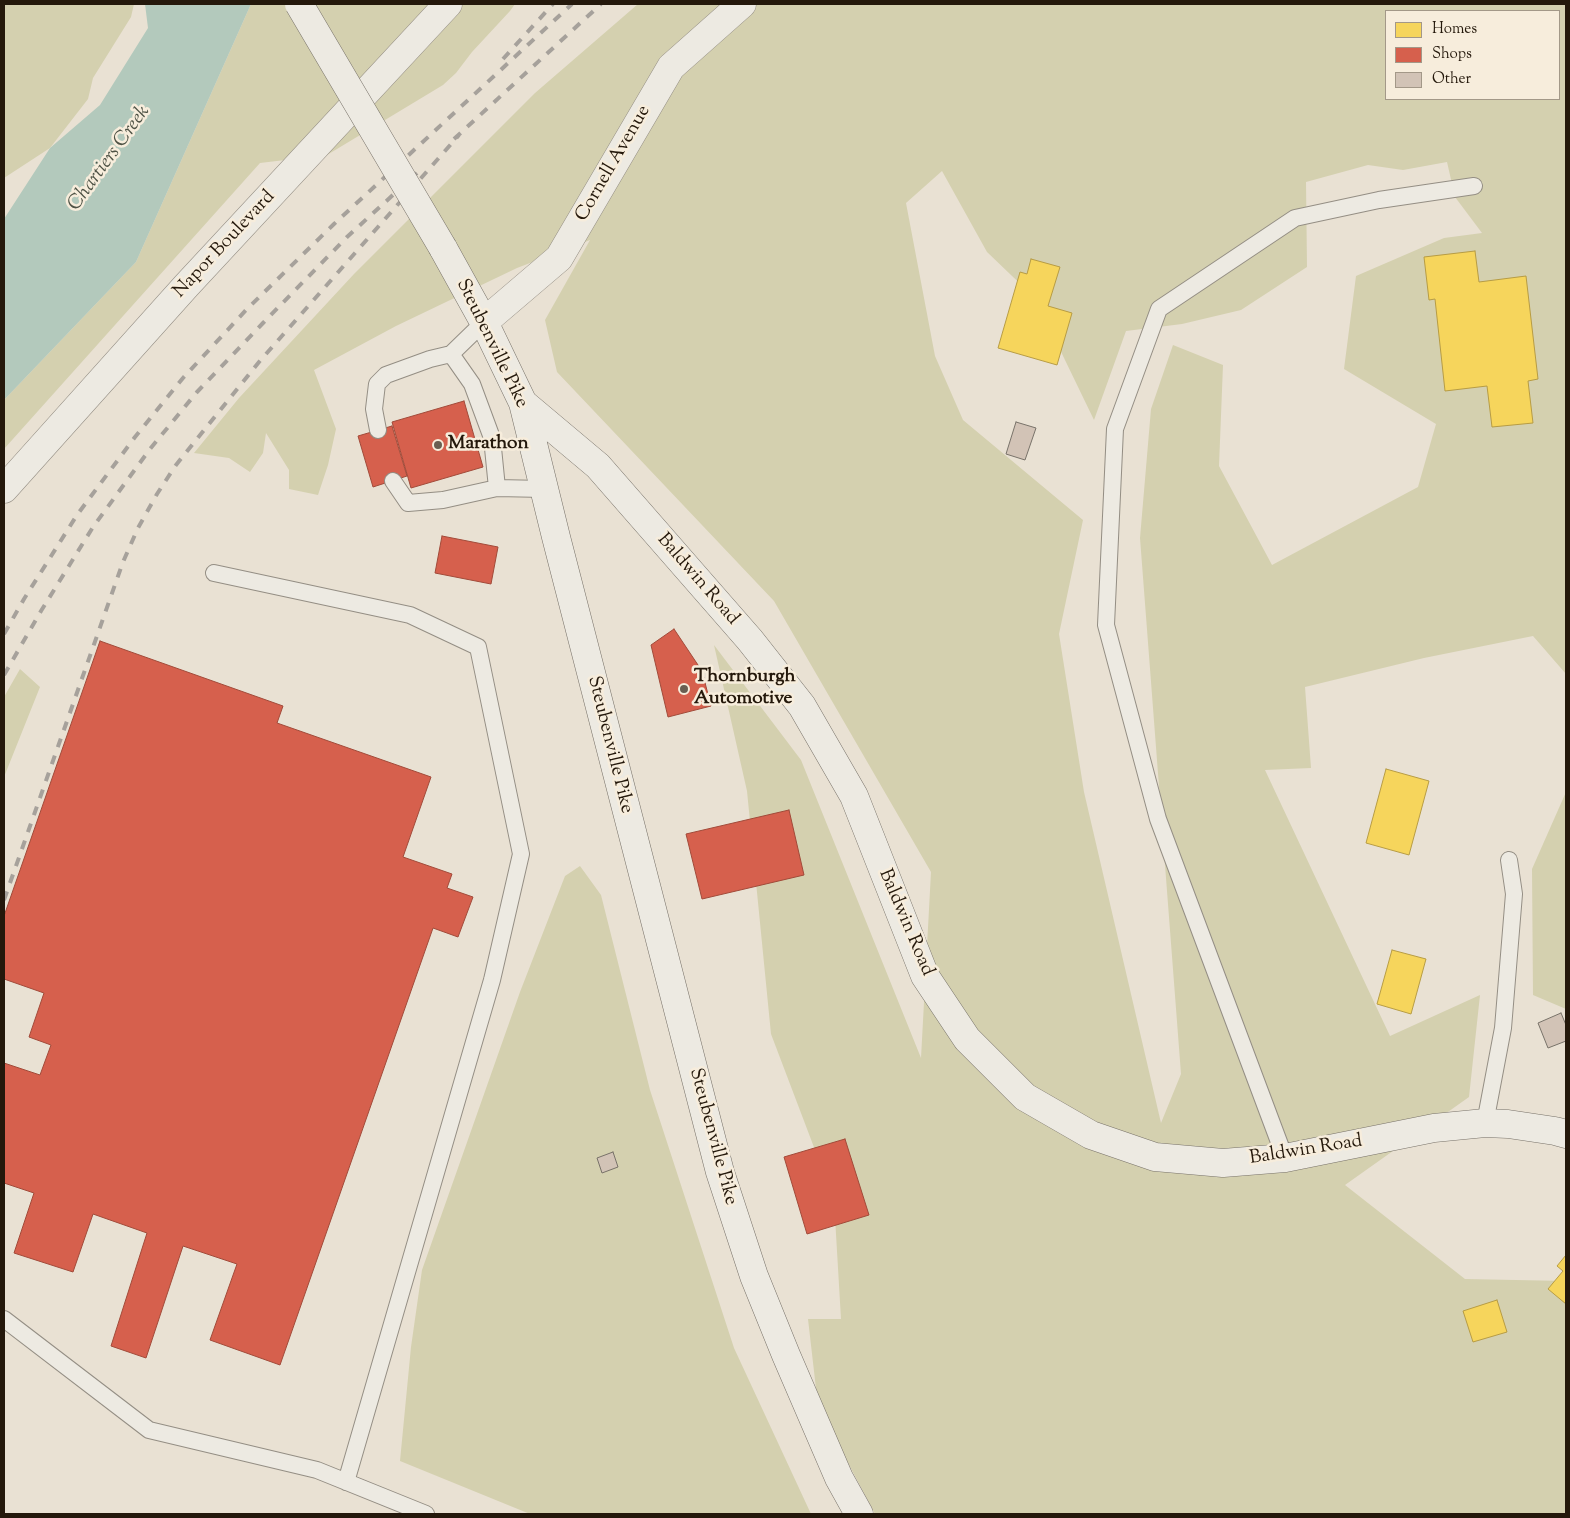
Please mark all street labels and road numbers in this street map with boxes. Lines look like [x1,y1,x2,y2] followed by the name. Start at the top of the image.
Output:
[572,102,656,226] street label: Cornell Avenue
[169,186,281,304] street label: Napor Boulevard
[450,276,532,412] street label: Steubenville Pike
[651,530,743,630] street label: Baldwin Road
[581,674,637,816] street label: Steubenville Pike
[872,866,938,980] street label: Baldwin Road
[683,1066,741,1208] street label: Steubenville Pike
[1248,1131,1364,1171] street label: Baldwin Road

